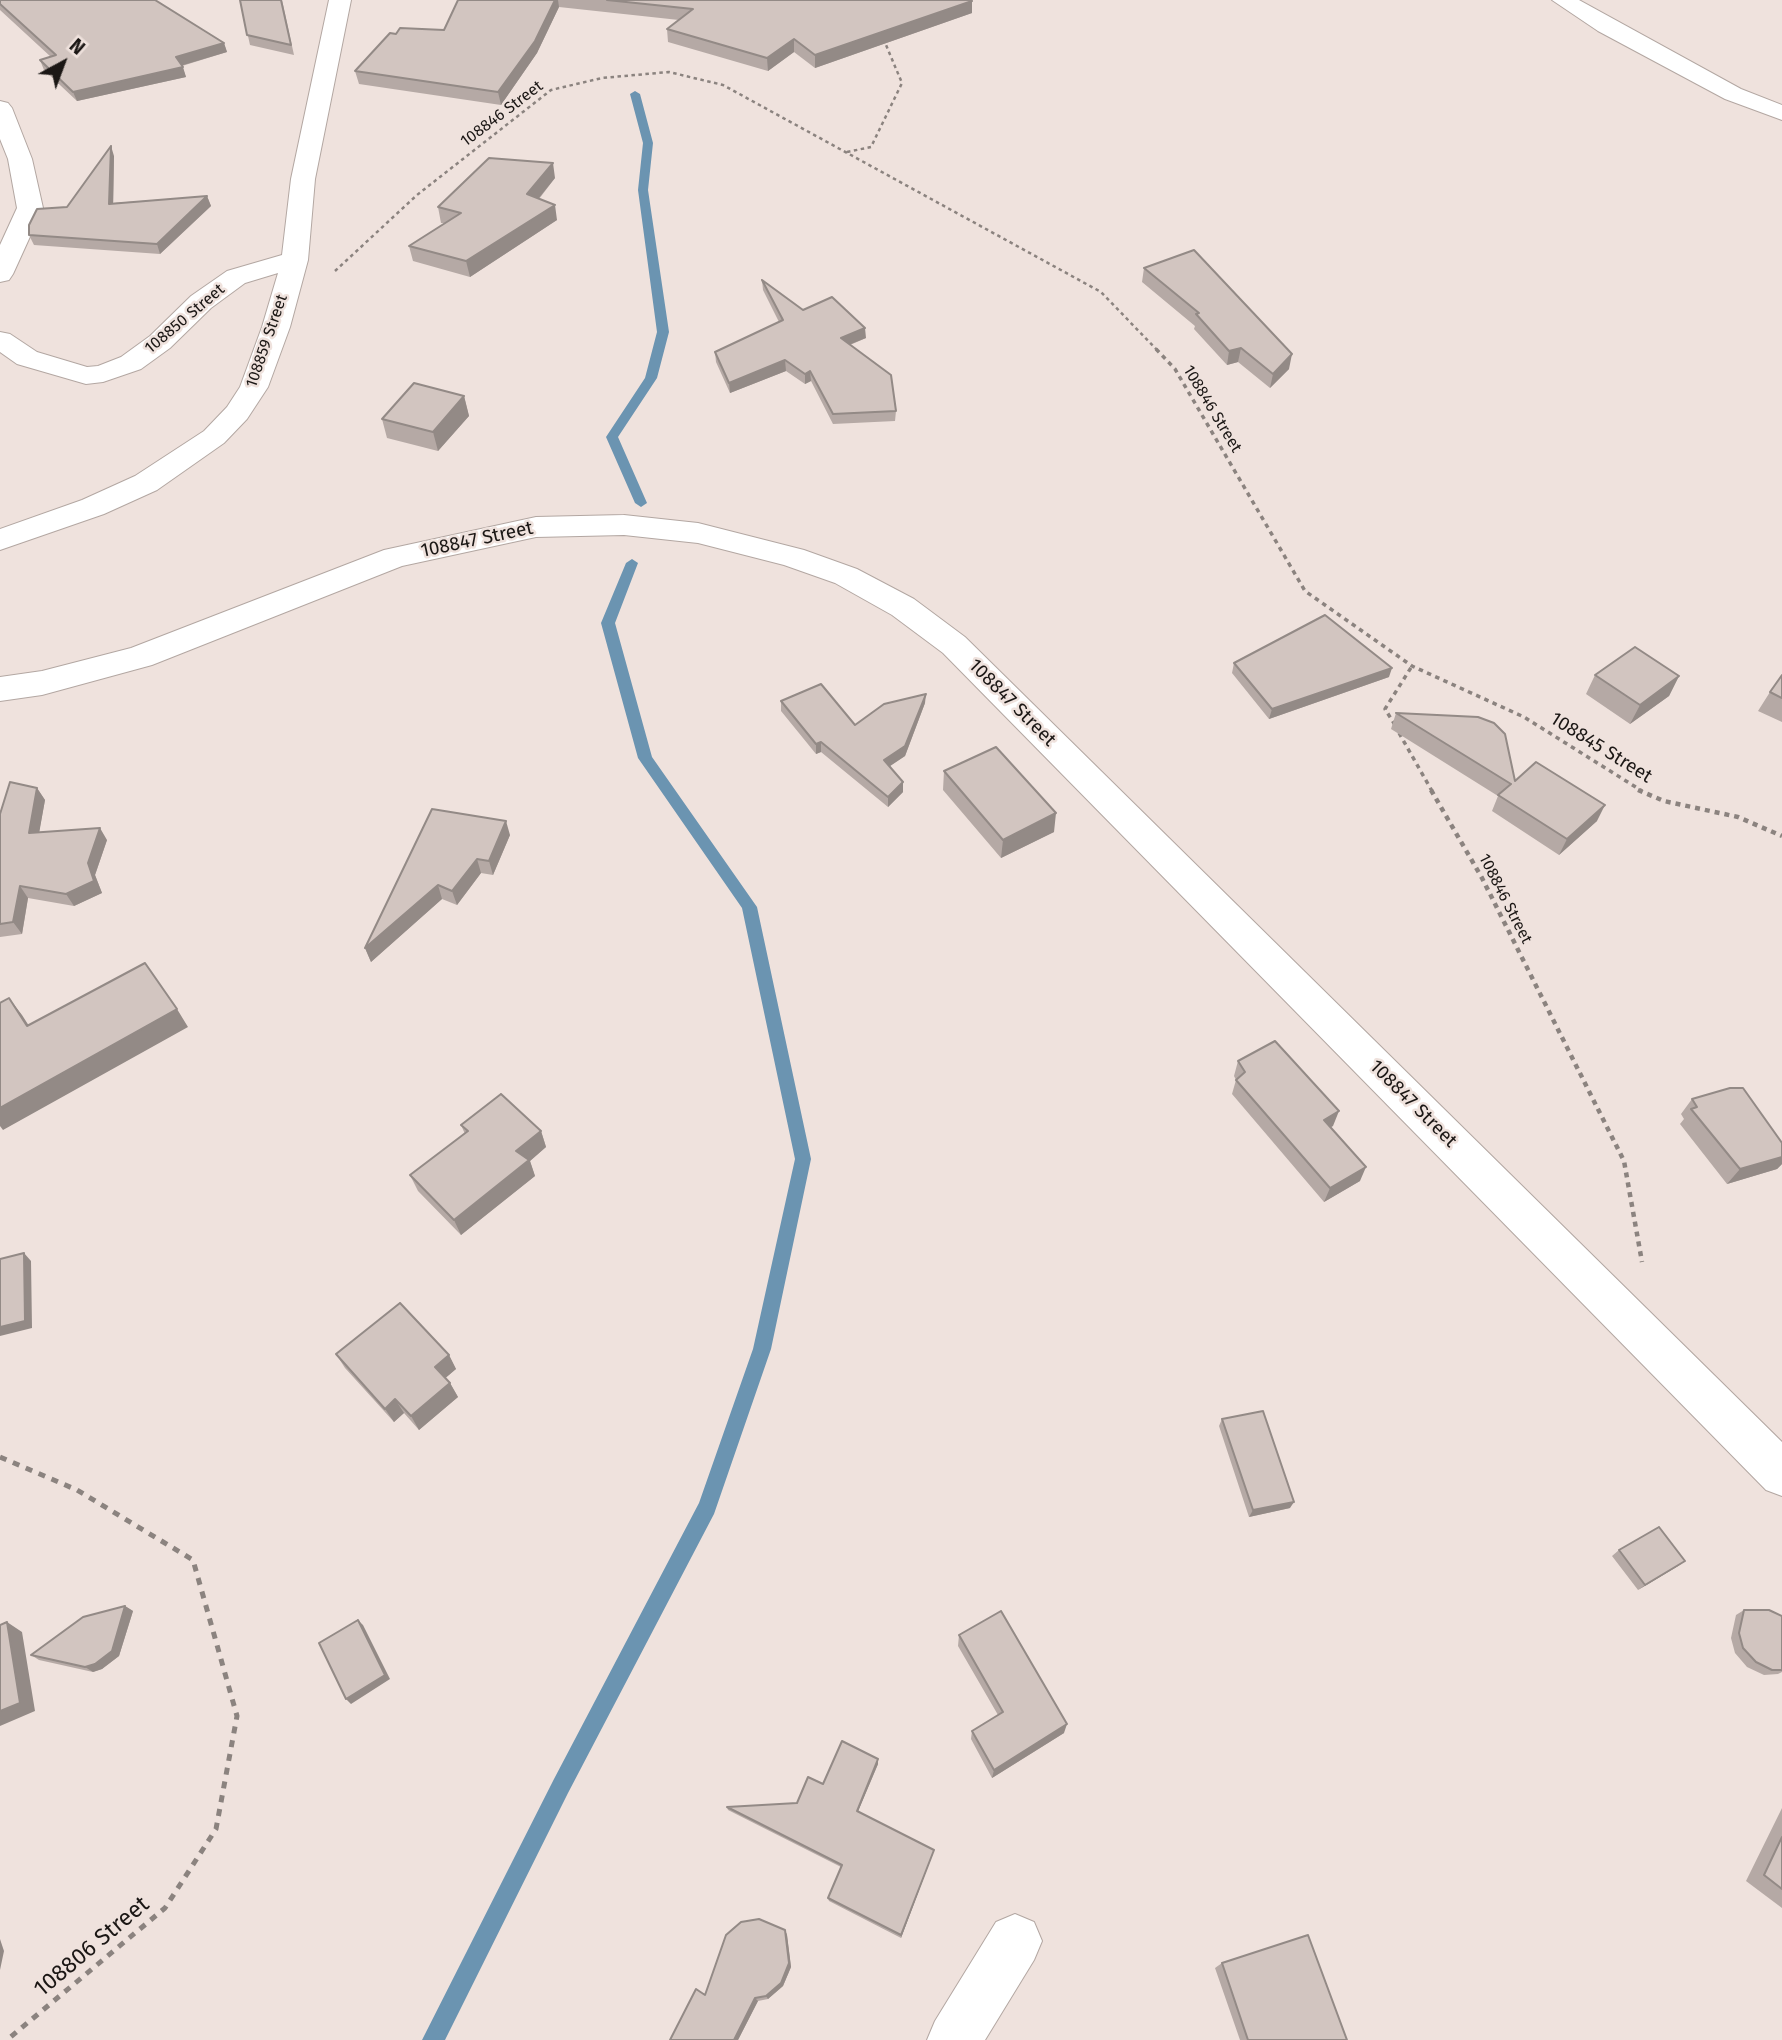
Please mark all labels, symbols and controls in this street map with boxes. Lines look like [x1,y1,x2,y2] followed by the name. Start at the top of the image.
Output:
[28,28,98,98] north arrow
[65,34,89,60] text: N
[457,77,547,151] street label: 108846 Street
[141,280,229,358] street label: 108850 Street
[242,292,292,390] street label: 108859 Street
[1178,362,1246,456] street label: 108846 Street
[419,517,535,563] street label: 108847 Street
[963,654,1061,752] street label: 108847 Street
[1546,708,1656,788] street label: 108845 Street
[1474,851,1536,947] street label: 108846 Street
[1364,1055,1462,1153] street label: 108847 Street
[29,1891,155,2003] street label: 108806 Street

